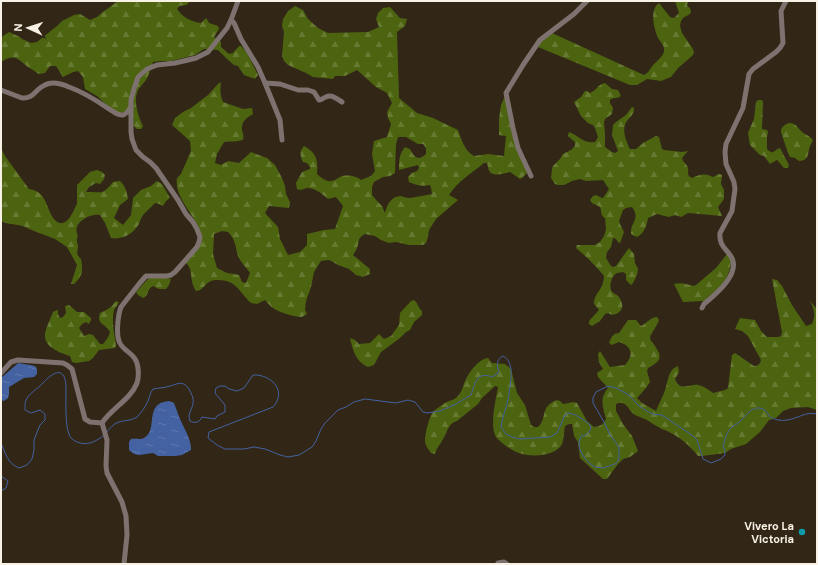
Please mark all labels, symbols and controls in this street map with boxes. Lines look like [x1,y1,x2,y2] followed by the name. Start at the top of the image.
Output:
[8,8,48,48] north arrow
[11,23,25,32] text: N
[744,519,794,546] place label: Vivero La Victoria
[797,527,807,537] marker: Vivero La Victoria

